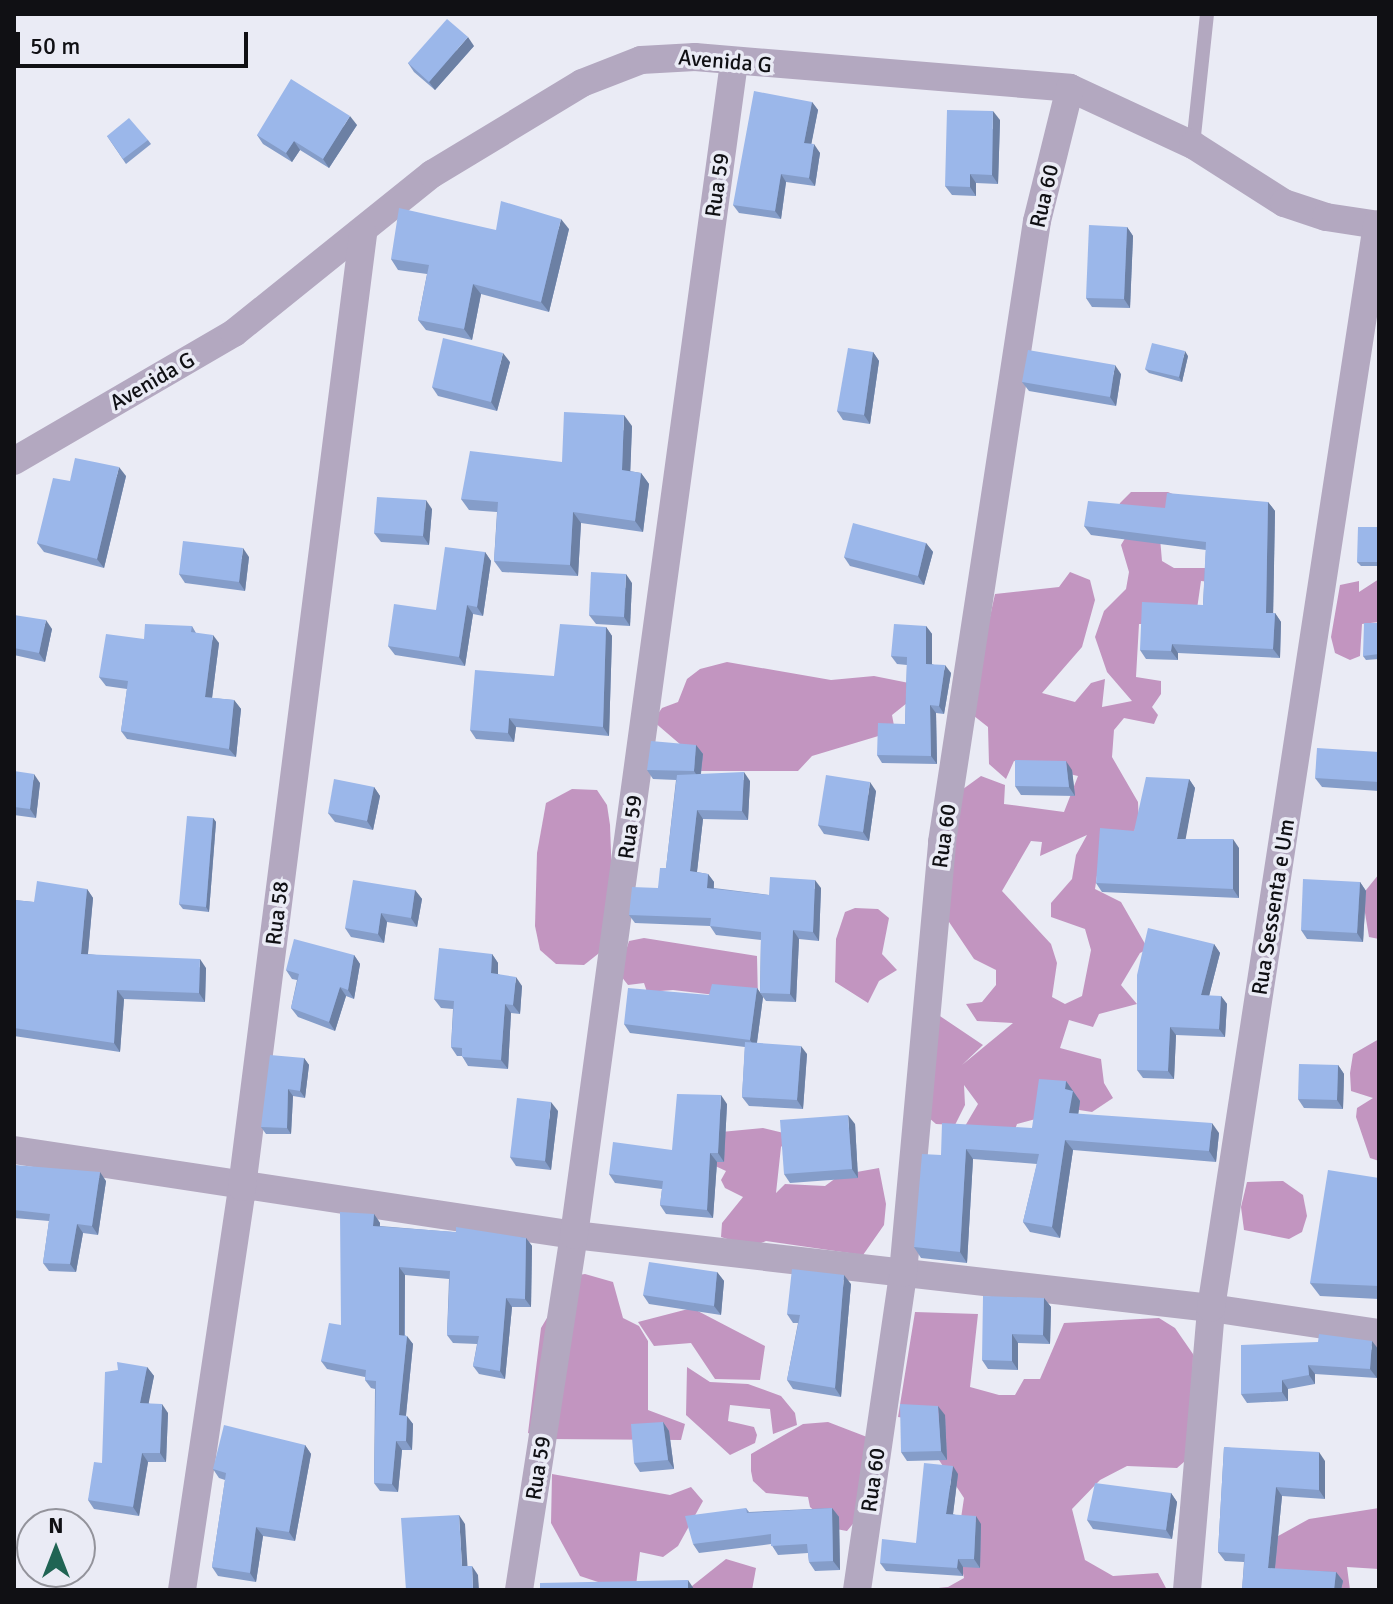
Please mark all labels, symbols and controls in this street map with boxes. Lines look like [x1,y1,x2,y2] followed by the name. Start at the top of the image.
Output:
[20,16,252,66] scale bar
[30,31,80,61] text: 50 m
[677,44,773,78] street label: Avenida G
[699,151,735,219] street label: Rua 59
[1024,162,1064,230] street label: Rua 60
[105,346,199,416] street label: Avenida G
[612,793,648,861] street label: Rua 59
[926,802,962,870] street label: Rua 60
[1246,817,1300,997] street label: Rua Sessenta e Um
[260,879,294,947] street label: Rua 58
[520,1434,556,1502] street label: Rua 59
[855,1446,891,1514] street label: Rua 60
[16,1508,96,1588] north arrow
[48,1512,64,1539] text: N

